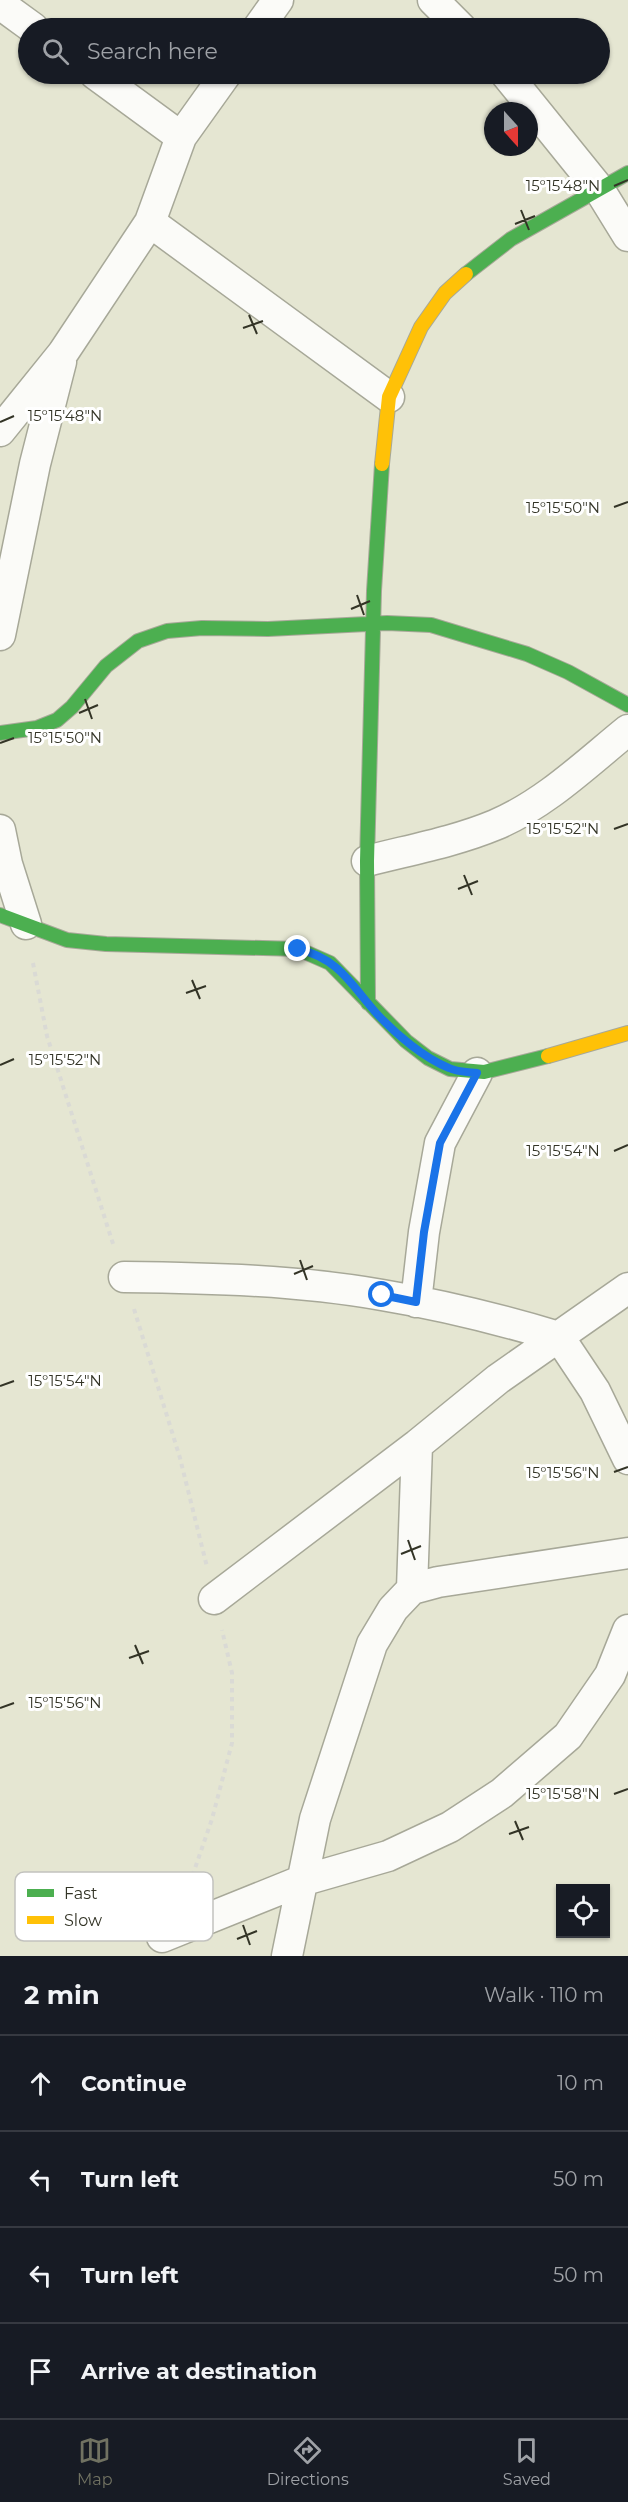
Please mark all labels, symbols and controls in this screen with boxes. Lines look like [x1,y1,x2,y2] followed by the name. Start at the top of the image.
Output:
[18,18,610,84] search box
[39,35,72,68] icon: search
[87,38,218,65] text: Search here
[484,102,538,156] north arrow
[526,176,600,195] text: 15°15'48"N
[28,406,102,425] text: 15°15'48"N
[526,498,600,517] text: 15°15'50"N
[28,728,102,747] text: 15°15'50"N
[527,819,599,838] text: 15°15'52"N
[284,935,310,961] route end
[29,1050,101,1069] text: 15°15'52"N
[526,1141,600,1160] text: 15°15'54"N
[368,1281,394,1307] route start
[28,1371,102,1390] text: 15°15'54"N
[527,1463,599,1482] text: 15°15'56"N
[29,1693,101,1712] text: 15°15'56"N
[526,1784,600,1803] text: 15°15'58"N
[15,1872,213,1941] legend
[64,1884,98,1903] text: Fast
[556,1884,610,1938] map controls
[556,1884,610,1938] button: locate
[64,1911,102,1930] text: Slow
[24,1979,100,2011] text: 2 min
[484,1983,604,2007] text: Walk · 110 m
[24,2067,57,2100] icon: ahead
[81,2070,187,2097] text: Continue
[557,2071,604,2095] text: 10 m
[24,2163,57,2196] icon: left
[81,2166,179,2193] text: Turn left
[553,2167,604,2191] text: 50 m
[24,2259,57,2292] icon: left
[81,2262,179,2289] text: Turn left
[553,2263,604,2287] text: 50 m
[24,2355,57,2388] icon: arrive
[81,2358,317,2385] text: Arrive at destination
[77,2434,113,2489] tab: Map
[267,2434,349,2489] tab: Directions
[503,2434,551,2489] tab: Saved

